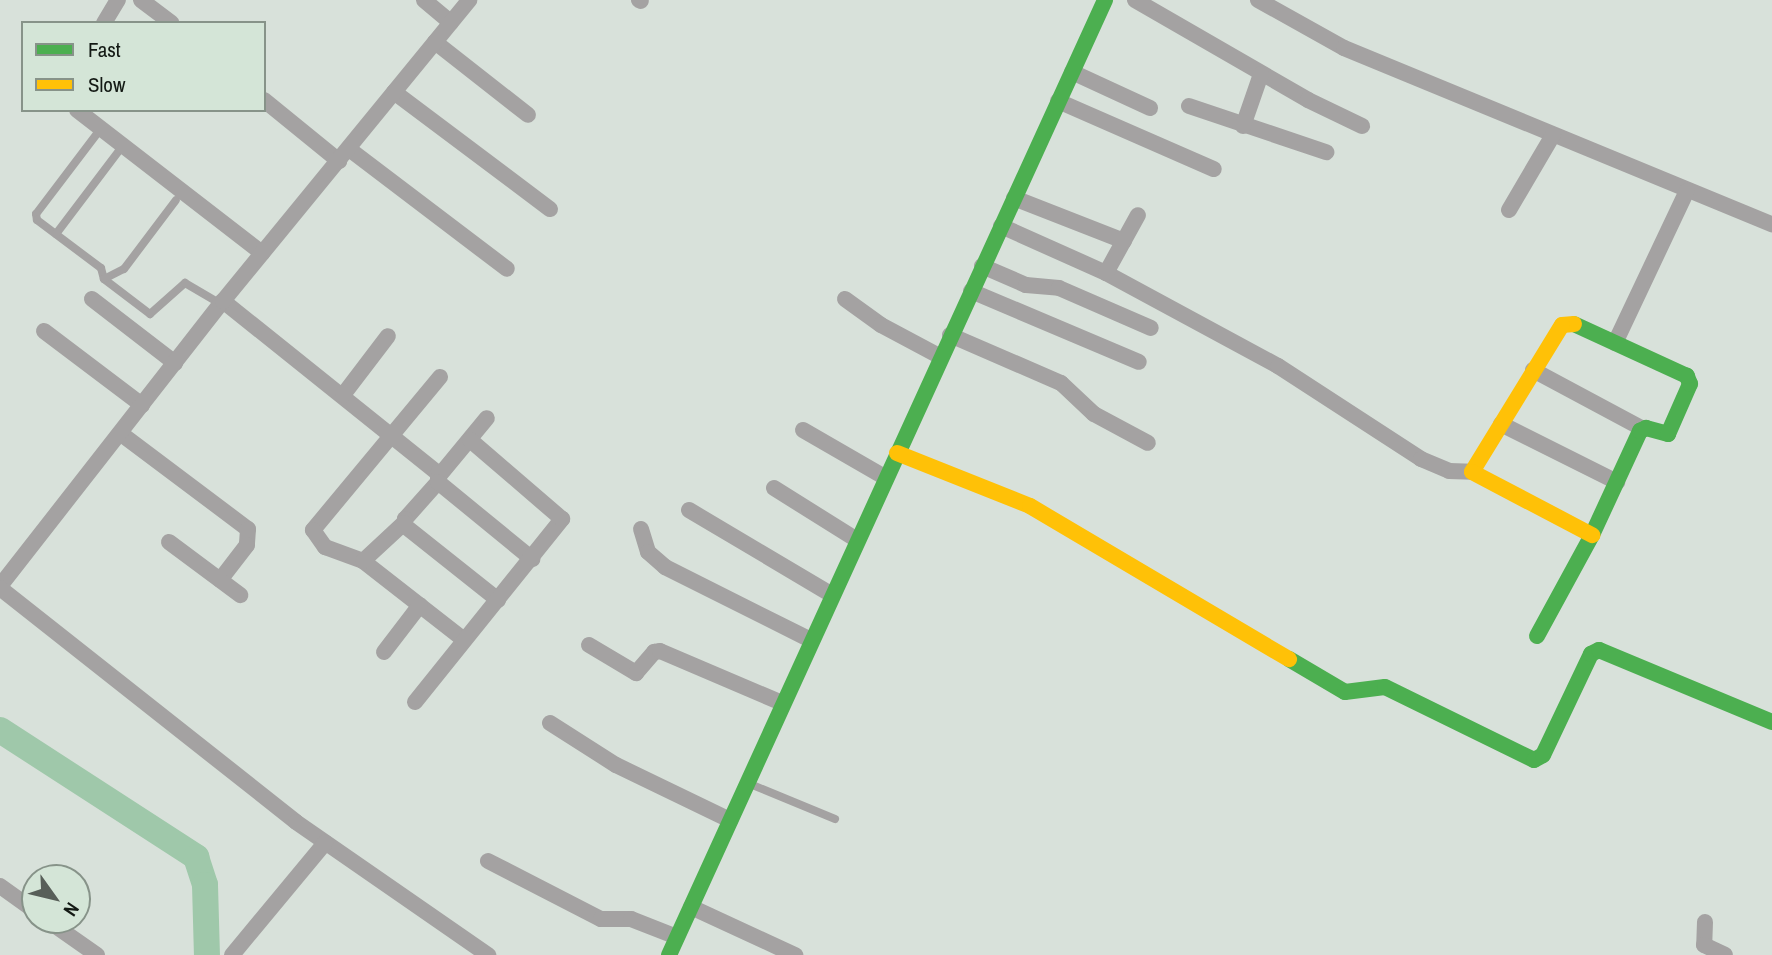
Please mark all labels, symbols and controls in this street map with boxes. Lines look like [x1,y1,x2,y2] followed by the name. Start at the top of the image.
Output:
[21,21,266,112] legend
[88,35,121,64] text: Fast
[88,70,125,99] text: Slow
[21,864,91,934] north arrow
[58,898,86,922] text: N

